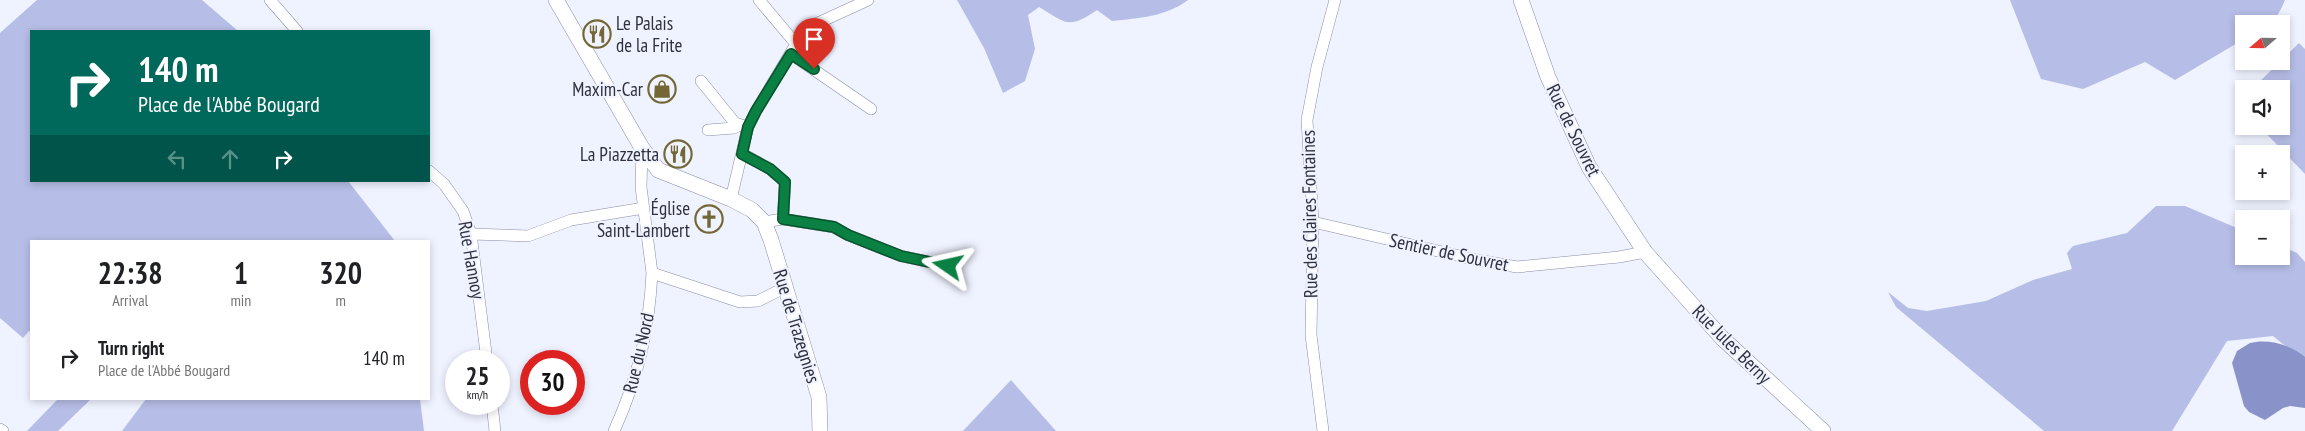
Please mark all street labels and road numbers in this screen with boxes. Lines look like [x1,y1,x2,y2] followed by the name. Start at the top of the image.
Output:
[1541,80,1607,181] street label: Rue de Souvret
[1296,130,1322,298] street label: Rue des Claires Fontaines
[453,219,491,302] street label: Rue Hannoy
[1387,228,1511,276] street label: Sentier de Souvret
[768,266,826,386] street label: Rue de Trazegnies
[1687,299,1777,389] street label: Rue Jules Berny
[617,311,659,395] street label: Rue du Nord

